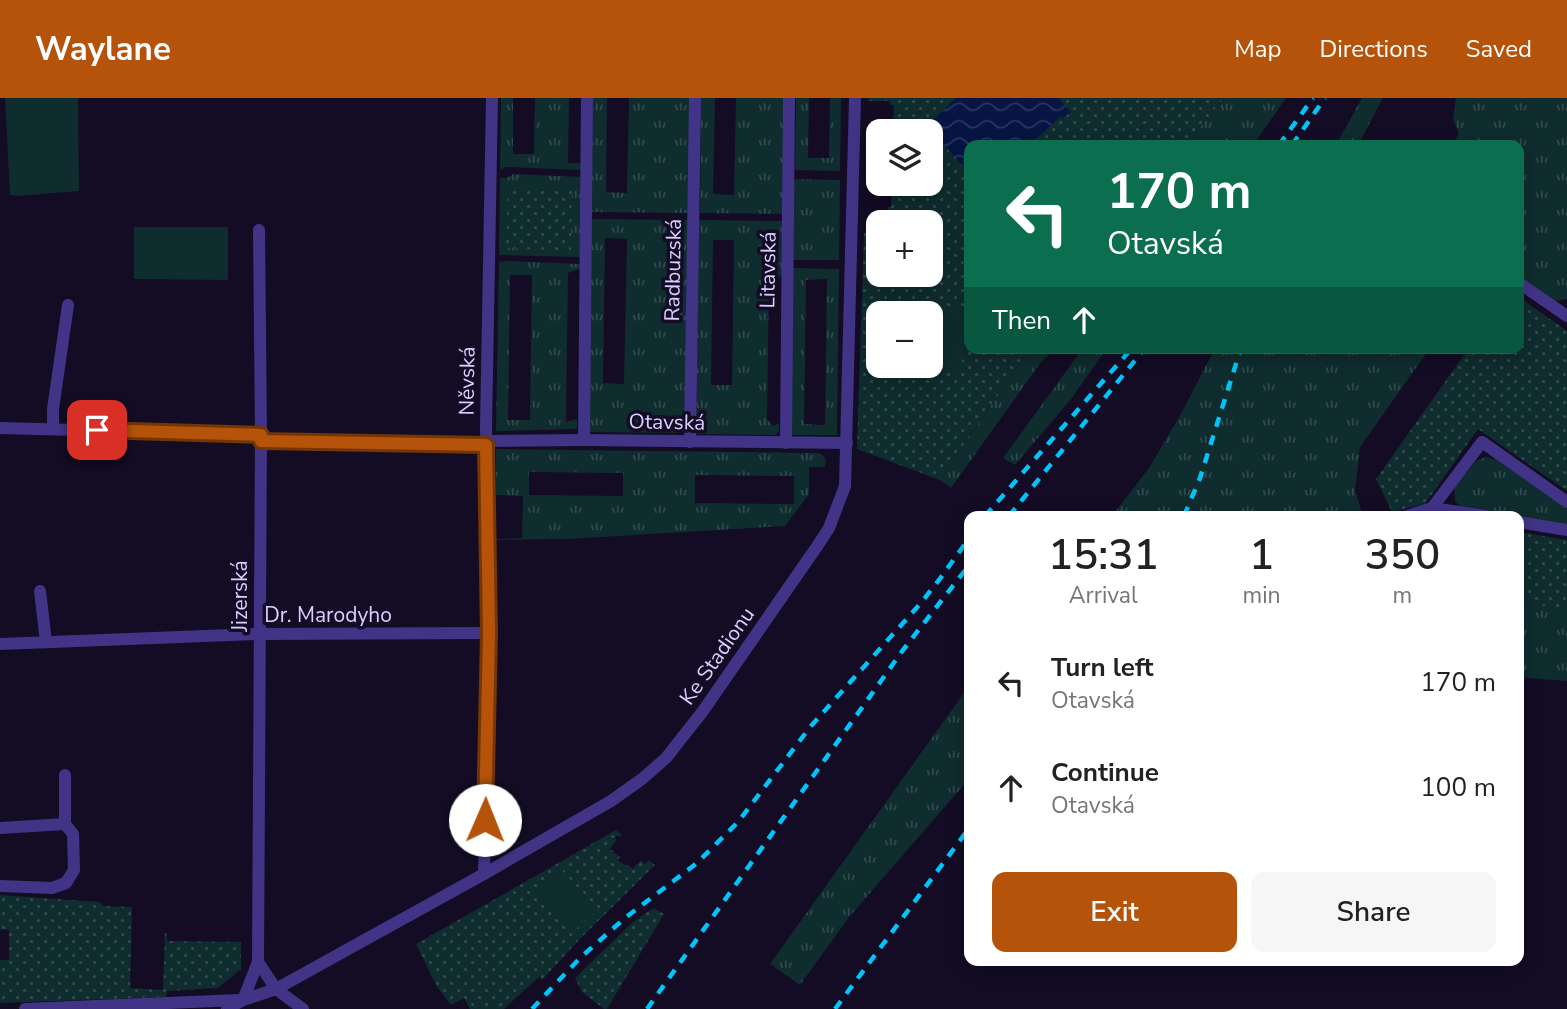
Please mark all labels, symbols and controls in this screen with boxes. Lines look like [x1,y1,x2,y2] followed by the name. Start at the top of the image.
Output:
[35,27,171,72] text: Waylane
[1234,33,1281,65] text: Map
[1319,33,1428,65] text: Directions
[1466,33,1532,65] text: Saved
[866,119,943,378] map controls
[866,119,943,196] button: layers
[1107,158,1251,225] text: 170 m
[992,168,1083,259] icon: left
[866,210,943,287] button: +
[658,218,688,322] street label: Radbuzská
[1107,222,1224,265] text: Otavská
[753,231,783,309] street label: Litavská
[866,301,943,378] button: −
[1065,301,1103,339] icon: ahead
[992,303,1051,338] text: Then
[452,346,482,416] street label: Něvská
[67,400,127,460] pin
[628,407,706,437] street label: Otavská
[78,411,116,449] icon: arrive
[1048,527,1159,584] text: 15:31
[1249,527,1274,584] text: 1
[1364,527,1440,584] text: 350
[226,560,254,633] street label: Jizerská
[1069,580,1138,611] text: Arrival
[1243,580,1281,611] text: min
[1392,580,1412,611] text: m
[264,601,392,629] street label: Dr. Marodyho
[673,602,761,710] street label: Ke Stadionu
[1051,650,1154,685] text: Turn left
[992,664,1030,702] icon: left
[1420,665,1496,700] text: 170 m
[1051,685,1135,716] text: Otavská
[1051,755,1159,790] text: Continue
[992,769,1030,807] icon: ahead
[1420,770,1496,805] text: 100 m
[448,783,522,857] position arrow
[1051,790,1135,821] text: Otavská
[992,872,1237,952] button: Exit
[1251,872,1496,952] button: Share

